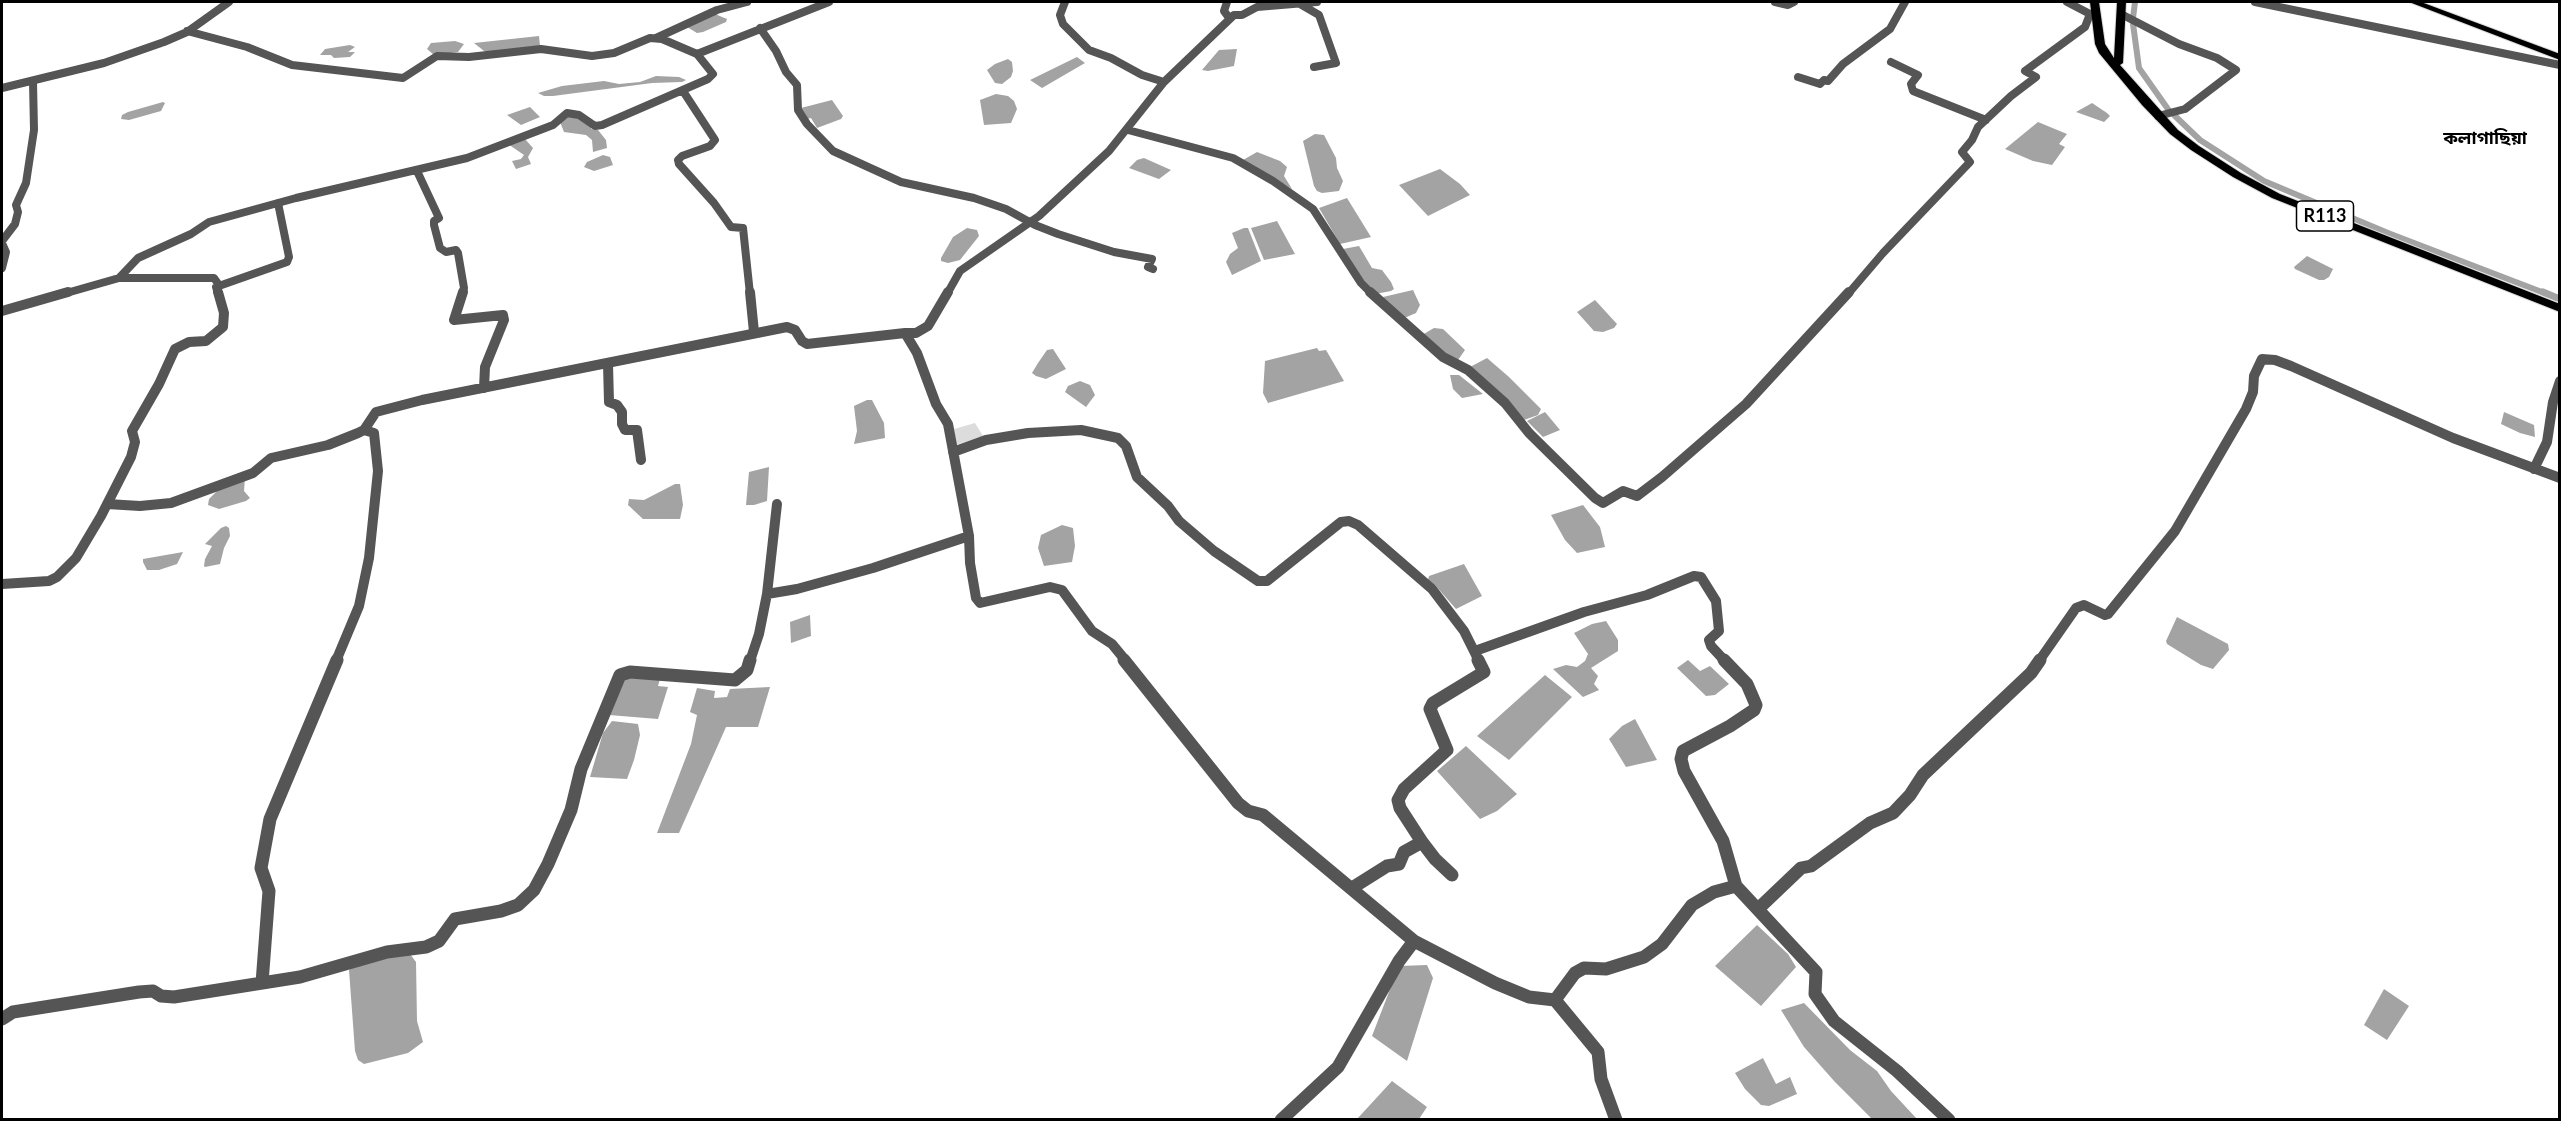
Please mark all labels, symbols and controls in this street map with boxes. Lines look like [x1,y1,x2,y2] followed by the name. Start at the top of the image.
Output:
[2443,127,2527,149] district label: কলাগাছিয়া
[2296,201,2354,231] road number: R113

